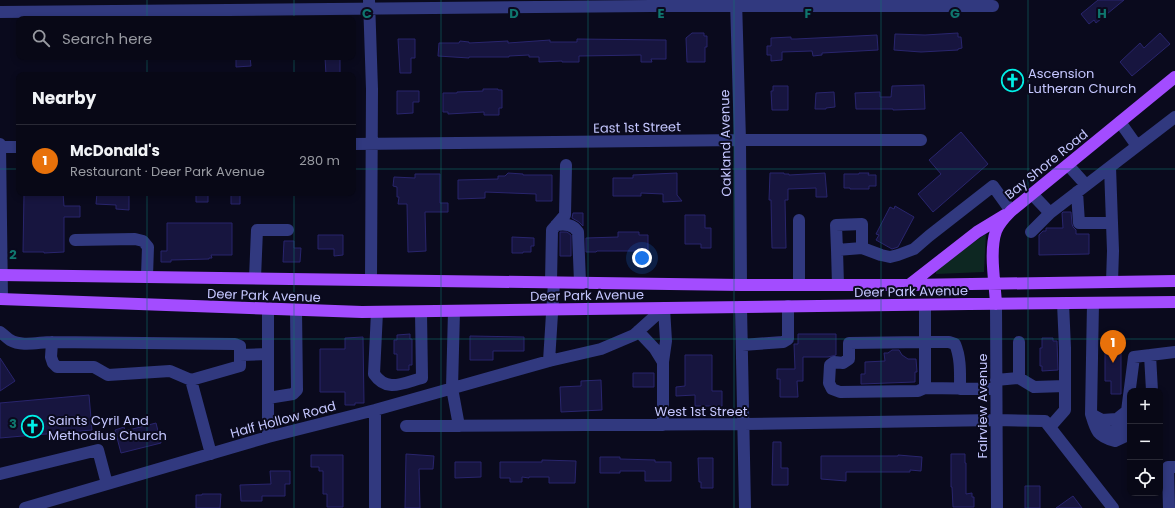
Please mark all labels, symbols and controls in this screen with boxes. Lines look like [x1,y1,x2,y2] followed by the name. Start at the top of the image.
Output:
[362,4,372,23] text: C
[509,4,519,23] text: D
[657,4,665,23] text: E
[804,4,812,23] text: F
[950,4,960,23] text: G
[1097,4,1107,23] text: H
[16,16,356,60] search box
[30,27,52,49] icon: search
[62,28,152,49] text: Search here
[1028,64,1136,98] place label: Ascension Lutheran Church
[999,67,1025,93] church icon: Ascension Lutheran Church
[32,86,96,110] text: Nearby
[715,89,736,197] street label: Oakland Avenue
[593,117,681,138] street label: East 1st Street
[1001,125,1092,204] street label: Bay Shore Road
[70,140,160,161] text: McDonald's
[43,151,47,170] text: 1
[299,151,340,170] text: 280 m
[70,162,265,181] text: Restaurant · Deer Park Avenue
[9,245,17,264] text: 2
[632,248,652,268] your location
[854,281,968,302] street label: Deer Park Avenue
[207,284,321,307] street label: Deer Park Avenue
[530,285,644,306] street label: Deer Park Avenue
[1100,330,1126,363] pin: 1
[973,354,992,458] street label: Fairview Avenue
[1127,388,1163,496] map controls
[1127,388,1163,424] button: +
[228,396,338,443] street label: Half Hollow Road
[655,402,748,421] street label: West 1st Street
[48,411,167,445] place label: Saints Cyril And Methodius Church
[9,414,17,433] text: 3
[19,414,45,440] church icon: Saints Cyril And Methodius Church
[1127,424,1163,460] button: −
[1127,460,1163,496] button: locate

